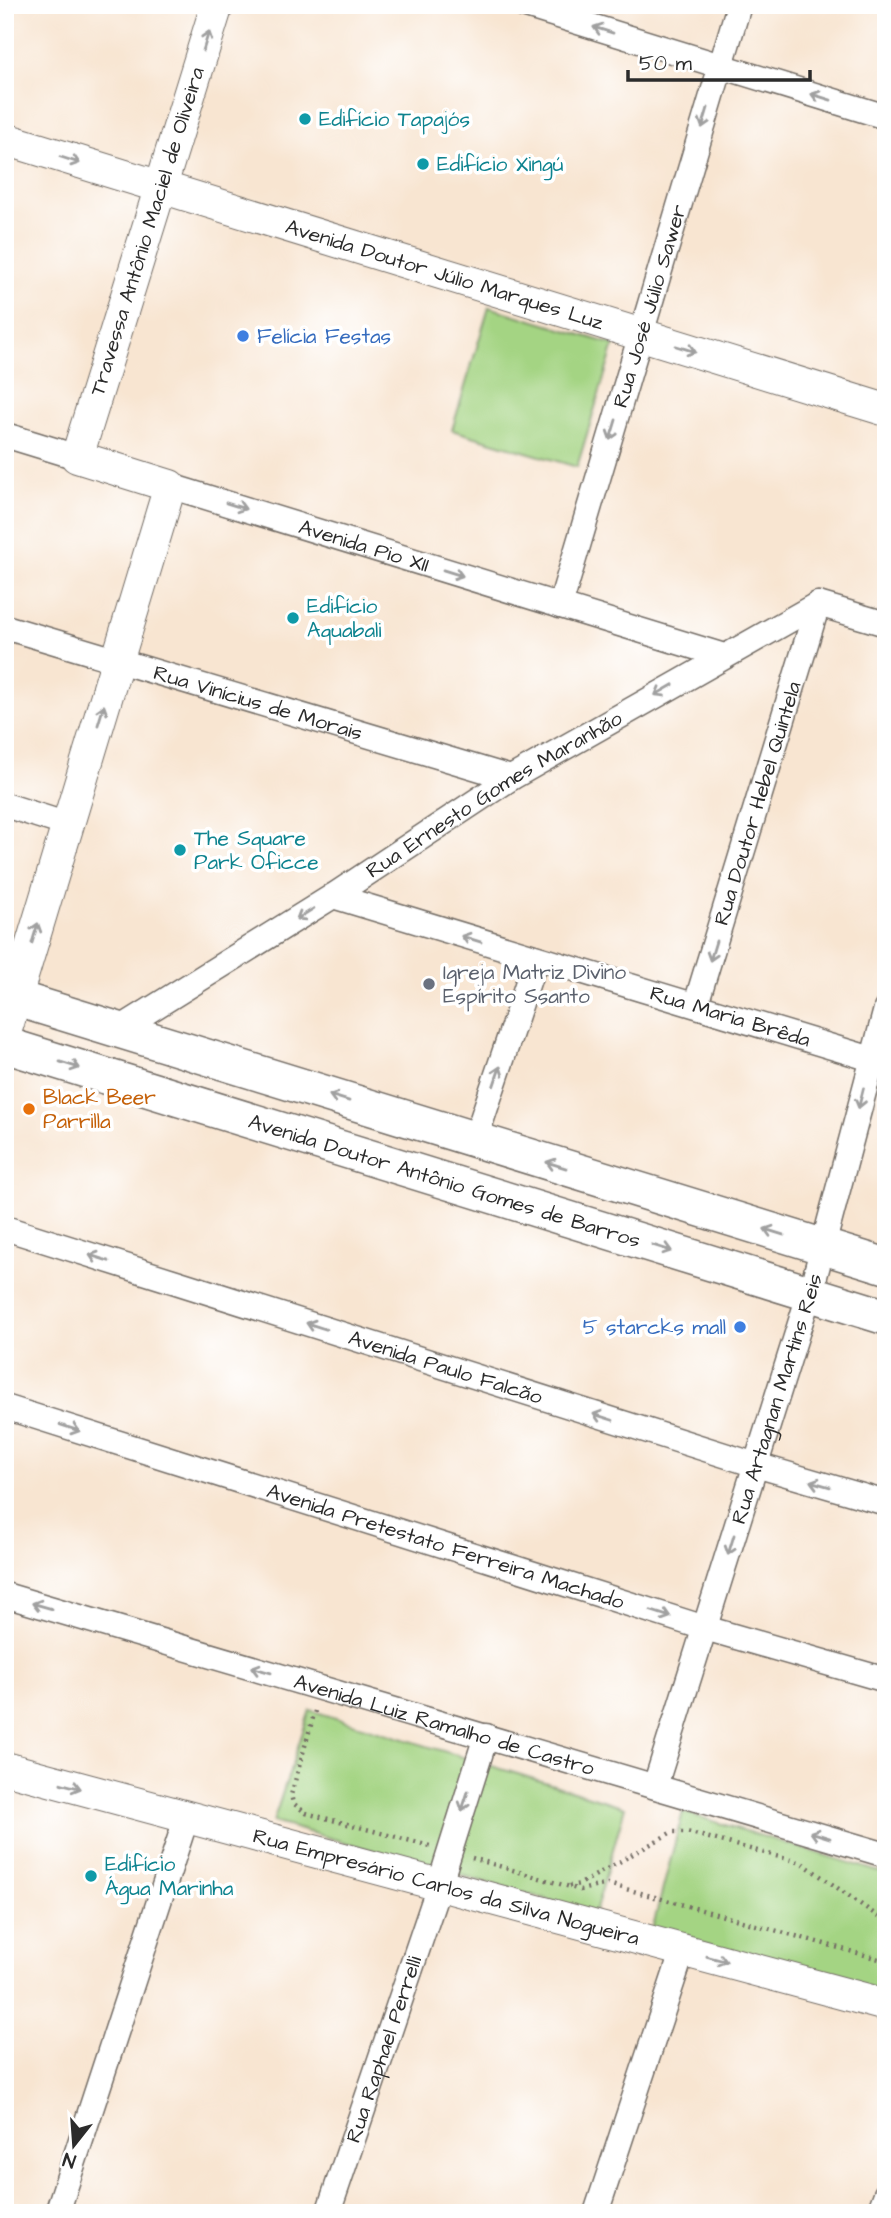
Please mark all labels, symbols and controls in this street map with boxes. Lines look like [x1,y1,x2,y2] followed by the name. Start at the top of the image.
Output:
[592,23,614,36] one-way arrow
[200,30,213,52] one-way arrow
[628,38,810,82] scale bar
[639,49,693,78] text: 50 m
[82,63,212,399] street label: Travessa Antônio Maciel de Oliveira
[810,89,832,102] one-way arrow
[319,105,470,135] place label: Edifício Tapajós
[698,106,711,128] one-way arrow
[297,111,313,127] marker: Edifício Tapajós
[437,150,564,181] place label: Edifício Xingú
[59,154,81,167] one-way arrow
[415,156,431,172] marker: Edifício Xingú
[605,201,693,411] street label: Rua José Júlio Sawer
[282,212,608,337] street label: Avenida Doutor Júlio Marques Luz
[257,322,391,351] place label: Felícia Festas
[235,328,251,344] marker: Felícia Festas
[675,343,697,356] one-way arrow
[605,418,618,440] one-way arrow
[224,500,246,513] one-way arrow
[295,512,433,579] street label: Avenida Pio XII
[442,567,464,580] one-way arrow
[307,592,382,645] place label: Edifício Aquabali
[285,610,301,626] marker: Edifício Aquabali
[150,658,366,747] street label: Rua Vinícius de Morais
[706,677,808,929] street label: Rua Doutor Hebel Quintela
[655,683,675,697] one-way arrow
[360,703,627,885] street label: Rua Ernesto Gomes Maranhão
[96,705,109,727] one-way arrow
[194,824,319,877] place label: The Square Park Oficce
[172,842,188,858] marker: The Square Park Oficce
[296,907,316,921] one-way arrow
[30,922,43,944] one-way arrow
[460,931,482,944] one-way arrow
[705,939,718,961] one-way arrow
[443,958,626,1012] place label: Igreja Matriz Divino Espírito Ssanto
[421,976,437,992] marker: Igreja Matriz Divino Espírito Ssanto
[647,978,814,1054] street label: Rua Maria Brêda
[59,1060,81,1073] one-way arrow
[492,1065,504,1087] one-way arrow
[43,1083,156,1136] place label: Black Beer Parrilla
[854,1086,867,1109] one-way arrow
[328,1091,350,1104] one-way arrow
[21,1101,37,1117] marker: Black Beer Parrilla
[245,1107,644,1255] street label: Avenida Doutor Antônio Gomes de Barros
[545,1158,567,1171] one-way arrow
[763,1224,785,1237] one-way arrow
[651,1242,673,1255] one-way arrow
[88,1250,110,1263] one-way arrow
[724,1270,829,1527] street label: Rua Artagnan Martins Reis
[583,1313,726,1342] place label: 5 starcks mall
[305,1319,327,1332] one-way arrow
[732,1319,748,1335] marker: 5 starcks mall
[345,1323,546,1411] street label: Avenida Paulo Falcão
[592,1409,614,1422] one-way arrow
[59,1422,81,1435] one-way arrow
[263,1476,628,1616] street label: Avenida Pretestato Ferreira Machado
[809,1476,831,1489] one-way arrow
[723,1534,736,1556] one-way arrow
[32,1598,54,1611] one-way arrow
[650,1608,672,1621] one-way arrow
[250,1662,272,1675] one-way arrow
[291,1667,598,1783] street label: Avenida Luiz Ramalho de Castro
[59,1780,82,1793] one-way arrow
[458,1789,470,1811] one-way arrow
[250,1821,643,1953] street label: Rua Empresário Carlos da Silva Nogueira
[810,1828,832,1841] one-way arrow
[105,1850,234,1905] place label: Edifício Água Marinha
[83,1868,99,1884] marker: Edifício Água Marinha
[338,1952,429,2146] street label: Rua Raphael Perrelli
[705,1953,728,1966] one-way arrow
[38,2110,108,2180] north arrow
[60,2145,79,2174] text: N

